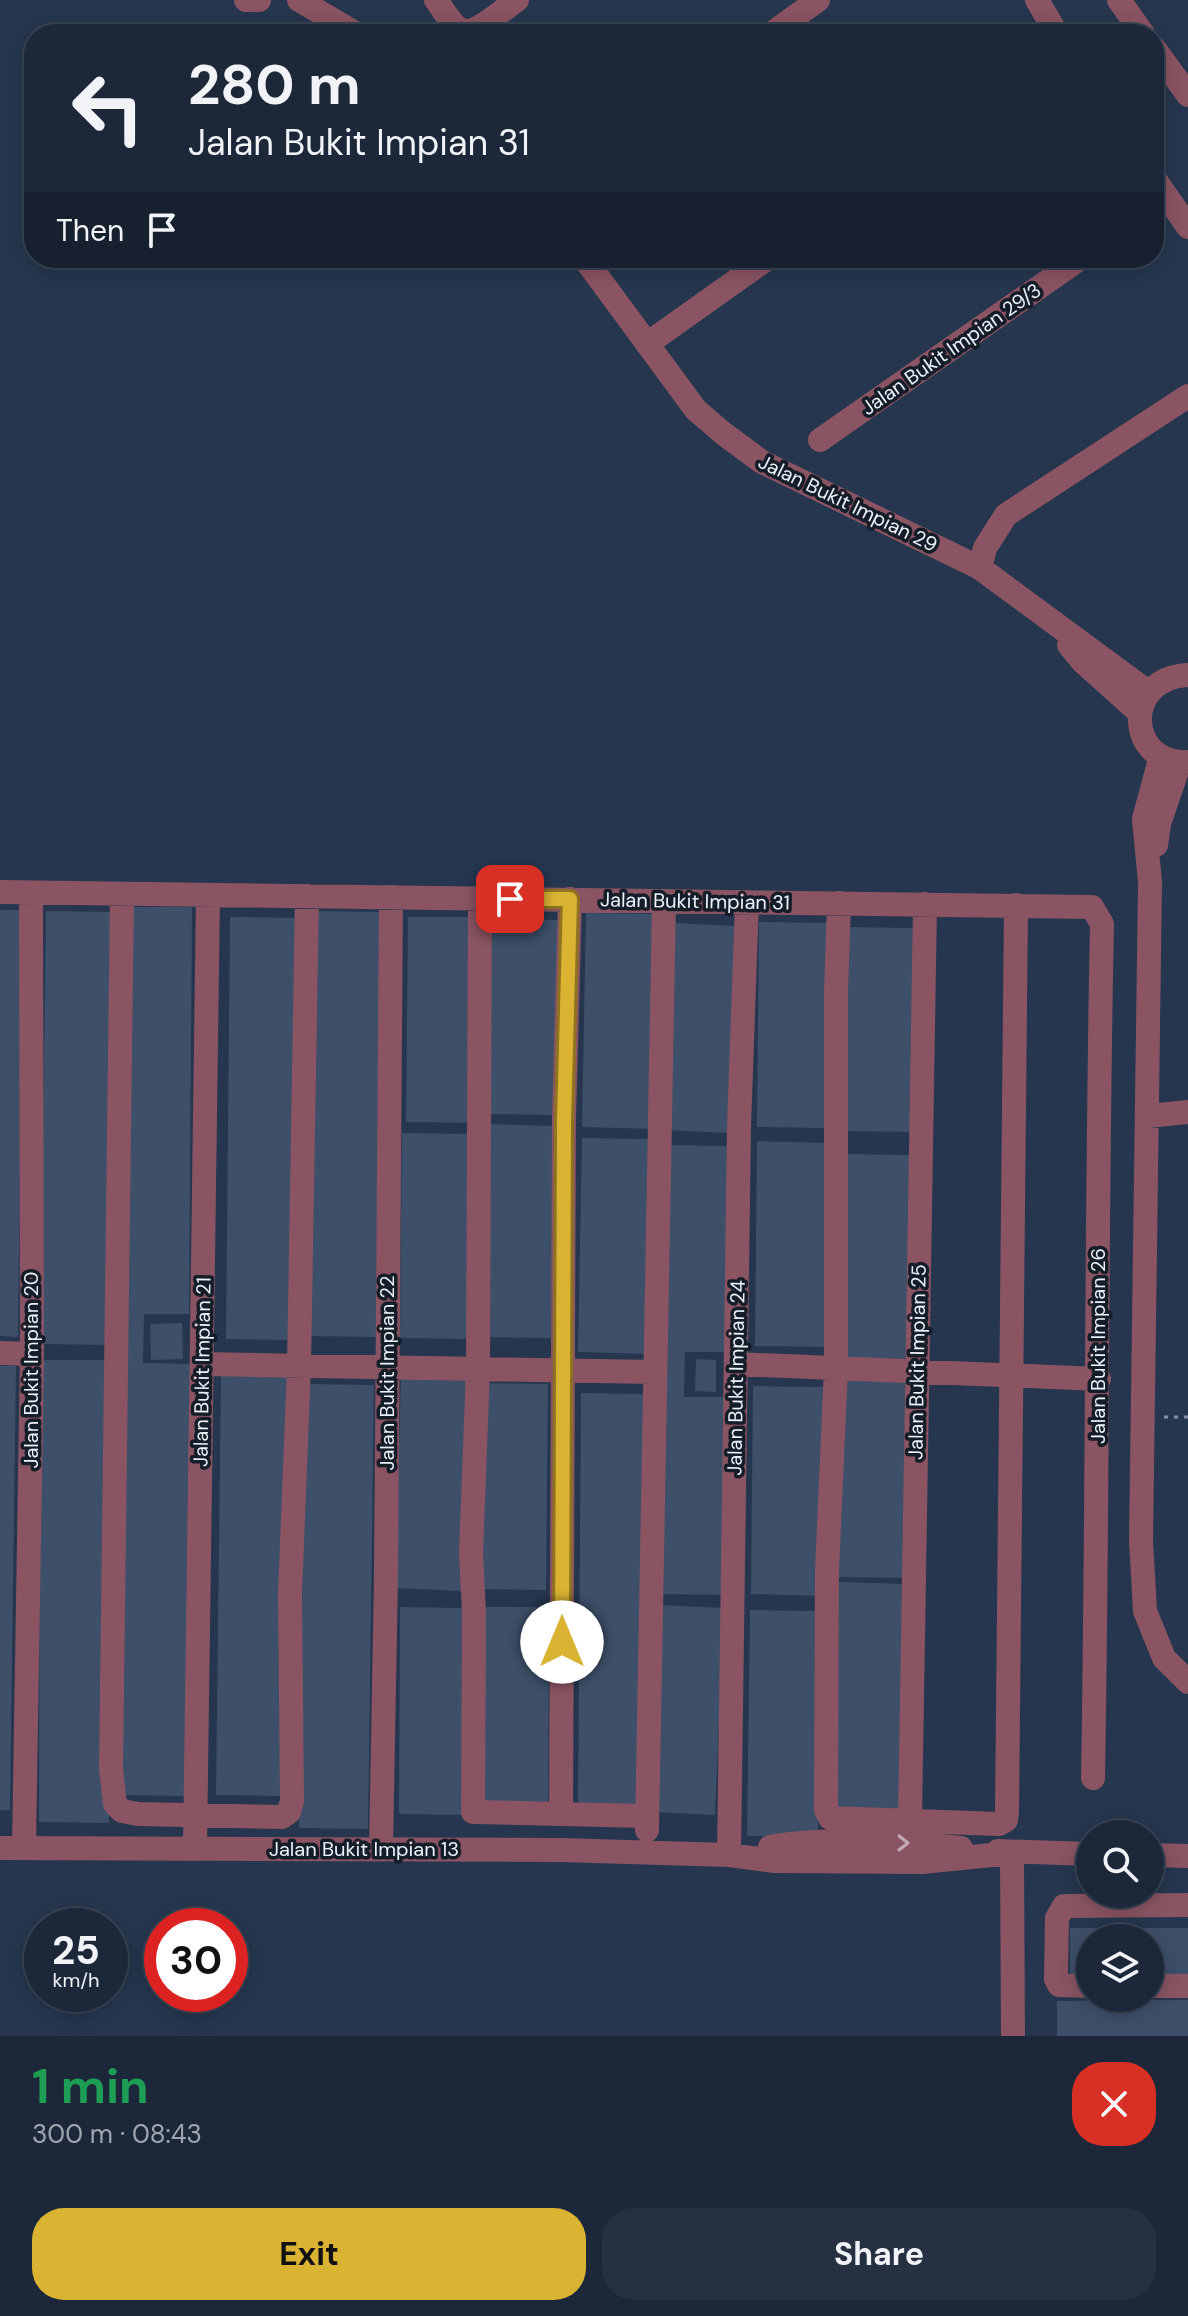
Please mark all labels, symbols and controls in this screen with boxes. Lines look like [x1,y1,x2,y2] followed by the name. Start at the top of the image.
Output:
[188,48,361,121] text: 280 m
[56,56,160,160] icon: left
[188,119,530,166] text: Jalan Bukit Impian 31
[140,208,184,252] icon: arrive
[56,211,124,250] text: Then
[856,277,1046,421] street label: Jalan Bukit Impian 29/3
[754,448,942,558] street label: Jalan Bukit Impian 29
[476,865,544,933] pin
[488,877,532,921] icon: arrive
[600,886,790,916] street label: Jalan Bukit Impian 31
[1085,1248,1111,1444] street label: Jalan Bukit Impian 26
[902,1264,932,1460] street label: Jalan Bukit Impian 25
[18,1271,44,1469] street label: Jalan Bukit Impian 20
[374,1275,400,1471] street label: Jalan Bukit Impian 22
[187,1277,217,1467] street label: Jalan Bukit Impian 21
[721,1280,751,1476] street label: Jalan Bukit Impian 24
[520,1600,604,1684] position arrow
[1076,1820,1164,2012] map controls
[1076,1820,1164,1908] button: search
[897,1835,910,1852] one-way arrow
[269,1836,459,1862] street label: Jalan Bukit Impian 13
[144,1908,248,2012] speed limit sign: 30
[52,1924,100,1976] text: 25
[1076,1924,1164,2012] button: layers
[52,1967,100,1993] text: km/h
[32,2055,149,2118] text: 1 min
[1072,2062,1156,2146] button: close
[32,2117,202,2151] text: 300 m · 08:43
[32,2208,586,2300] button: Exit
[602,2208,1156,2300] button: Share

